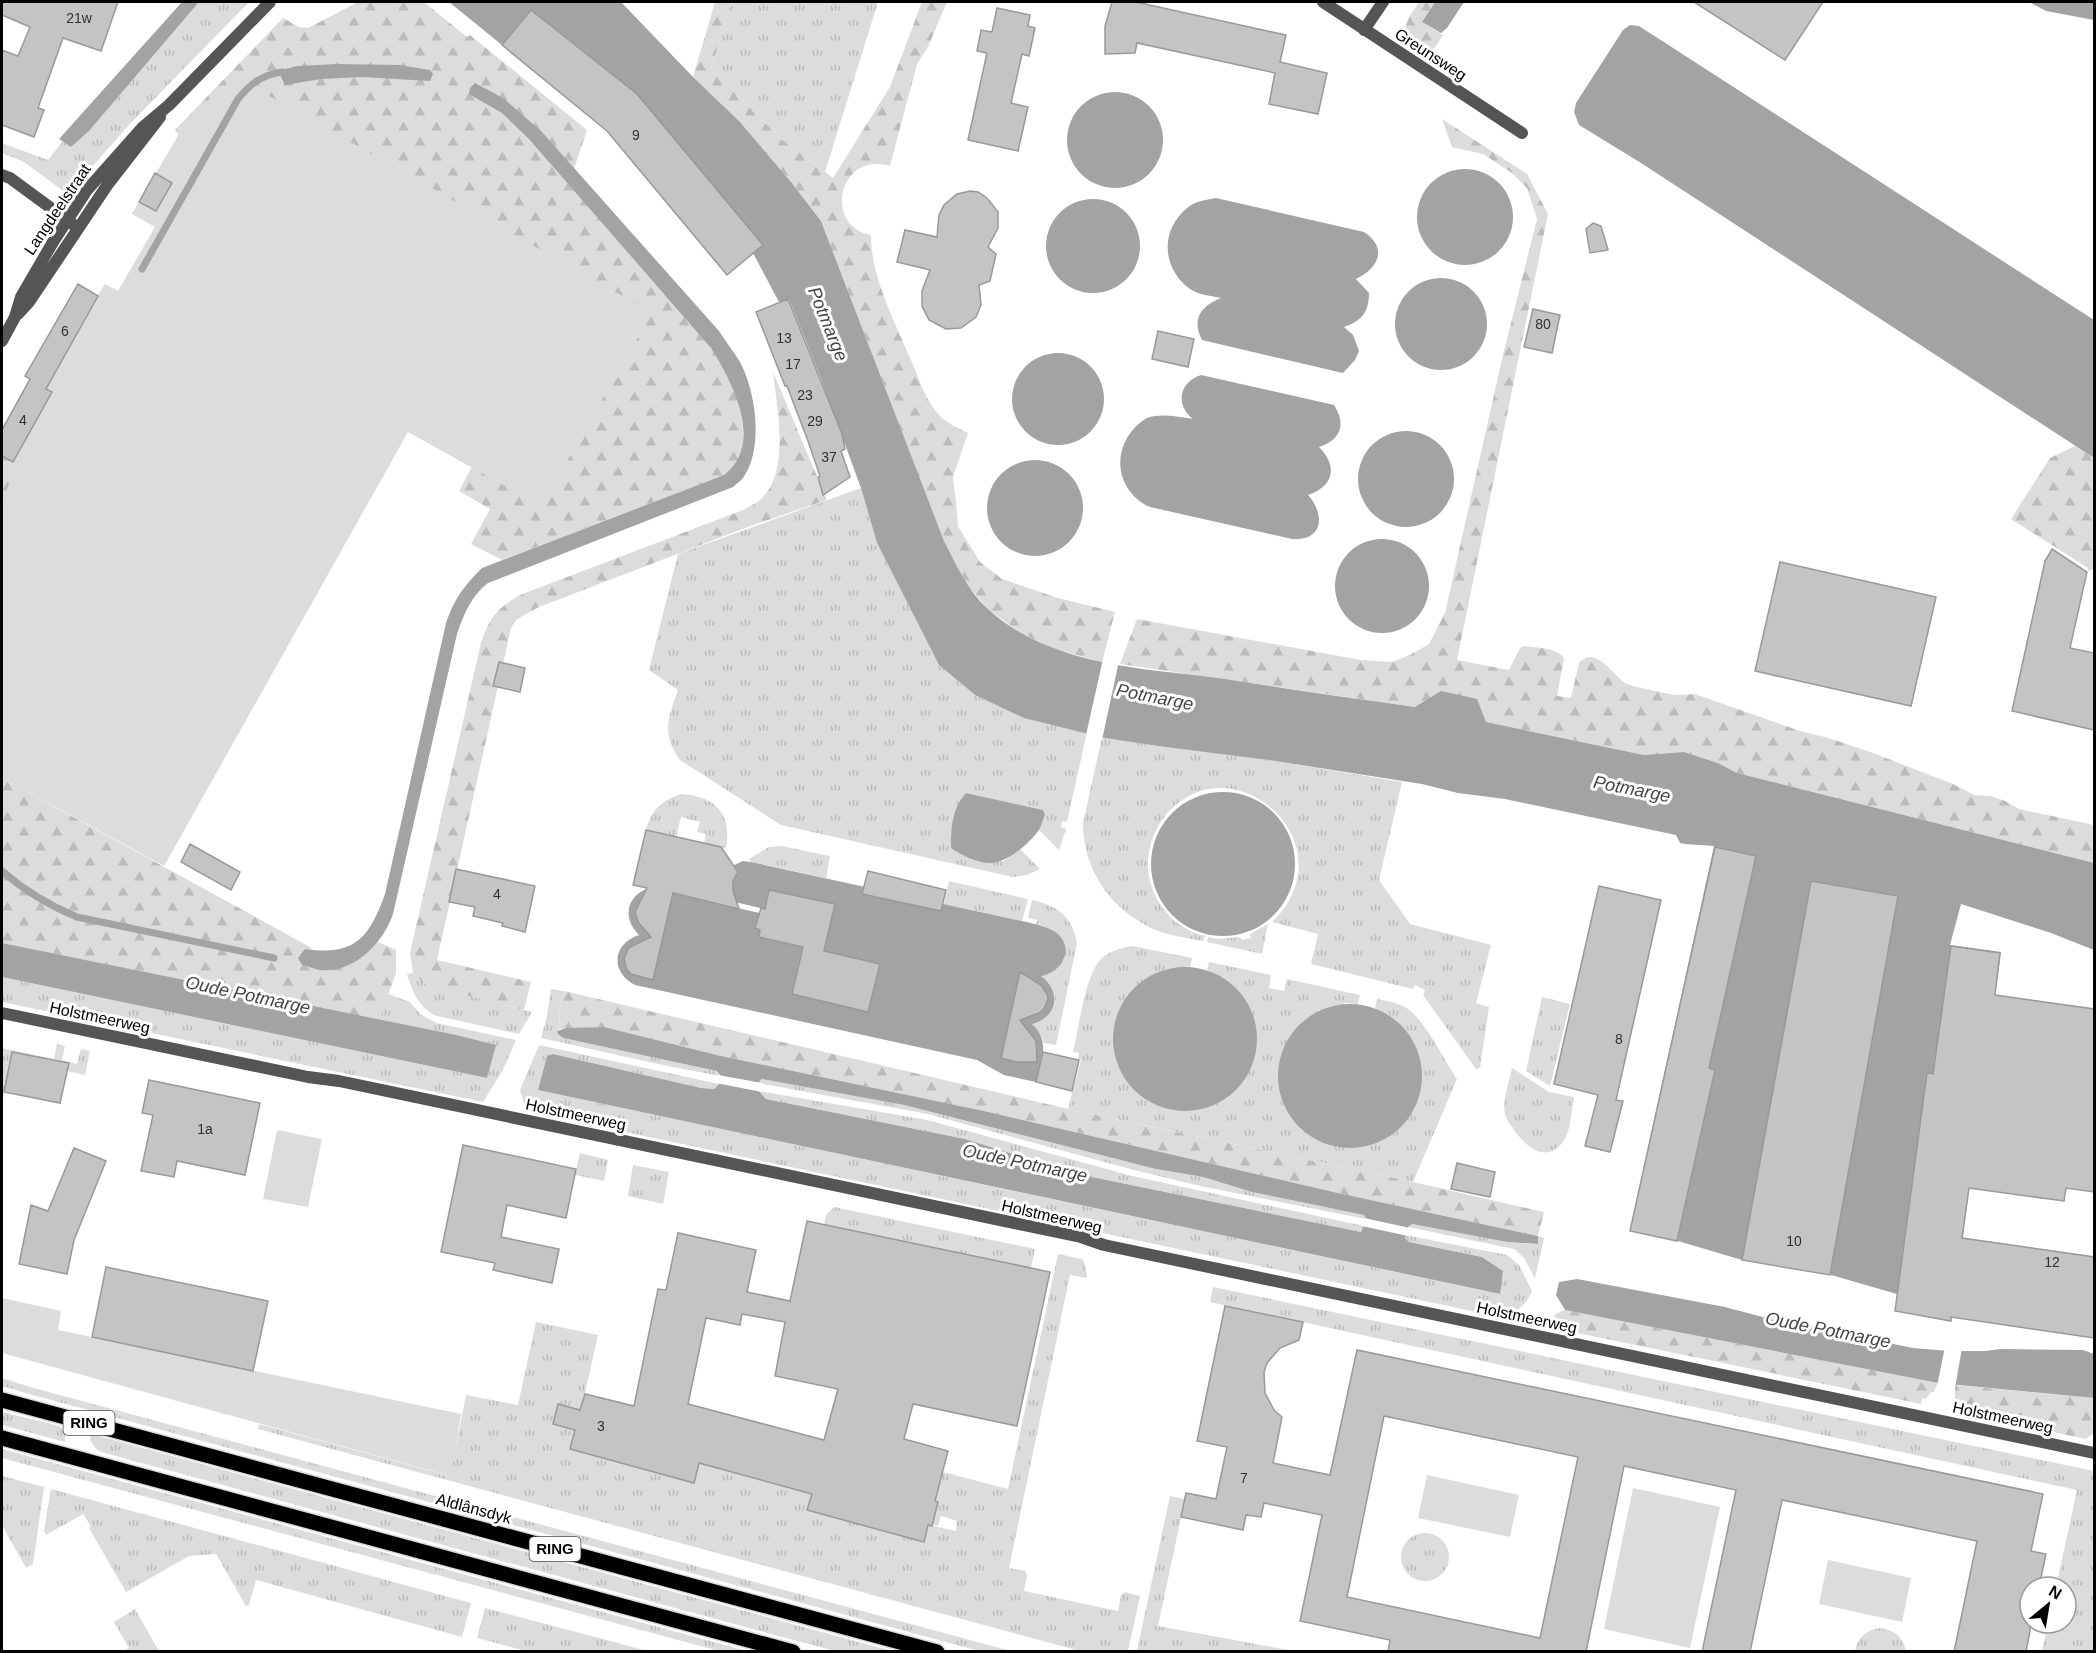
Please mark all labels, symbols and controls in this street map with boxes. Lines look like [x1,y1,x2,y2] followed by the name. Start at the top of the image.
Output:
[66,10,93,26] house number: 21w
[1392,25,1470,84] street label: Greunsweg
[632,127,640,143] house number: 9
[21,160,94,258] street label: Langdeelstraat
[804,284,852,364] water label: Potmarge
[1535,316,1551,332] house number: 80
[61,323,69,339] house number: 6
[776,330,792,346] house number: 13
[785,356,801,372] house number: 17
[797,387,813,403] house number: 23
[19,412,27,428] house number: 4
[807,413,823,429] house number: 29
[821,449,837,465] house number: 37
[1115,680,1195,714] water label: Potmarge
[1592,772,1672,806] water label: Potmarge
[493,886,501,902] house number: 4
[184,972,312,1018] water label: Oude Potmarge
[48,999,152,1036] street label: Holstmeerweg
[1615,1031,1623,1047] house number: 8
[524,1096,628,1133] street label: Holstmeerweg
[197,1121,213,1137] house number: 1a
[961,1140,1089,1186] water label: Oude Potmarge
[1000,1197,1104,1236] street label: Holstmeerweg
[1786,1233,1802,1249] house number: 10
[2044,1254,2060,1270] house number: 12
[1475,1299,1579,1336] street label: Holstmeerweg
[1764,1308,1892,1352] water label: Oude Potmarge
[1951,1399,2055,1436] street label: Holstmeerweg
[64,1411,115,1435] road number: RING
[597,1418,605,1434] house number: 3
[1240,1470,1248,1486] house number: 7
[434,1490,514,1527] street label: Aldlânsdyk
[530,1537,580,1561] road number: RING
[2018,1575,2078,1635] north arrow
[2046,1582,2065,1603] text: N

